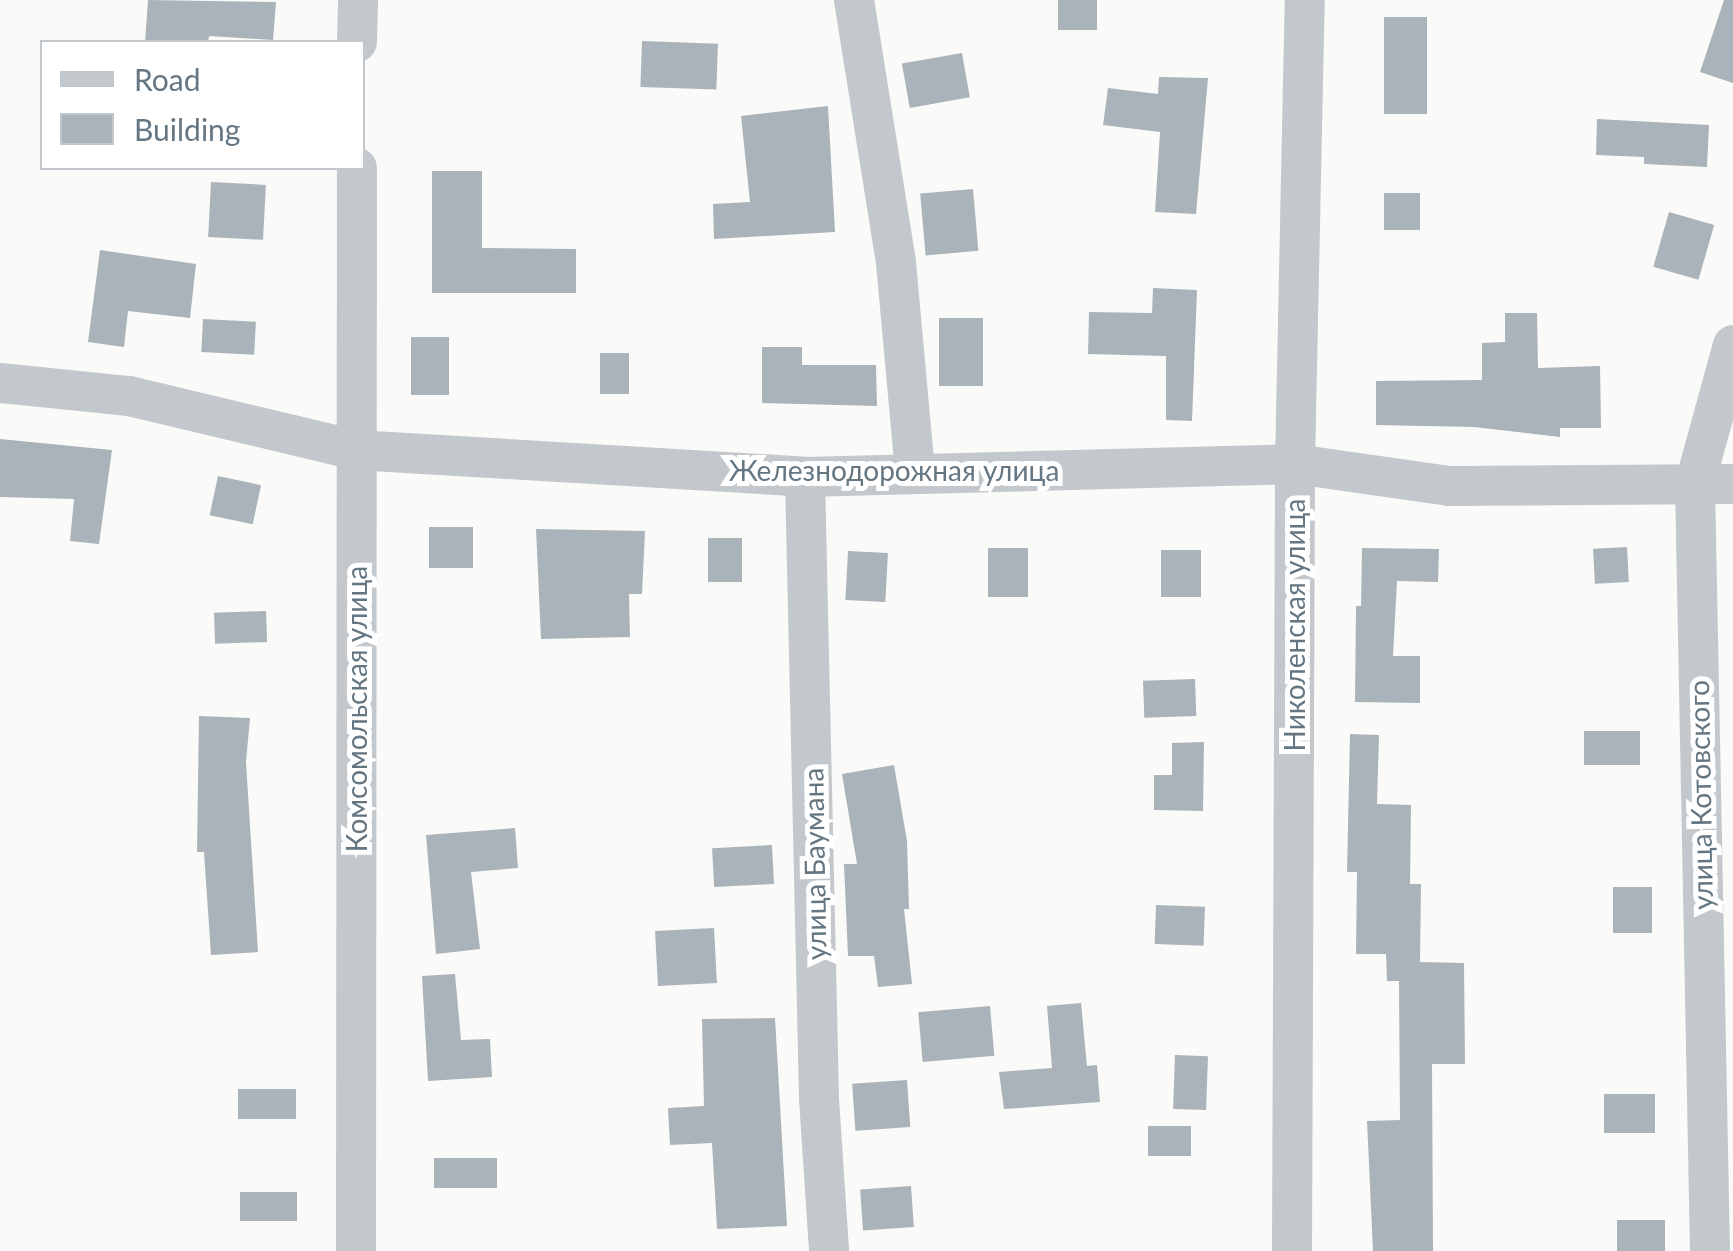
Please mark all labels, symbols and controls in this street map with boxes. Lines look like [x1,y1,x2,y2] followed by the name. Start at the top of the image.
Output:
[40,40,365,170] legend
[134,61,201,97] text: Road
[134,111,240,147] text: Building
[729,453,1059,487] street label: Железнодорожная улица
[1277,499,1311,751] street label: Николенская улица
[339,566,373,852] street label: Комсомольская улица
[1681,680,1719,910] street label: улица Котовского
[796,768,832,960] street label: улица Баумана

